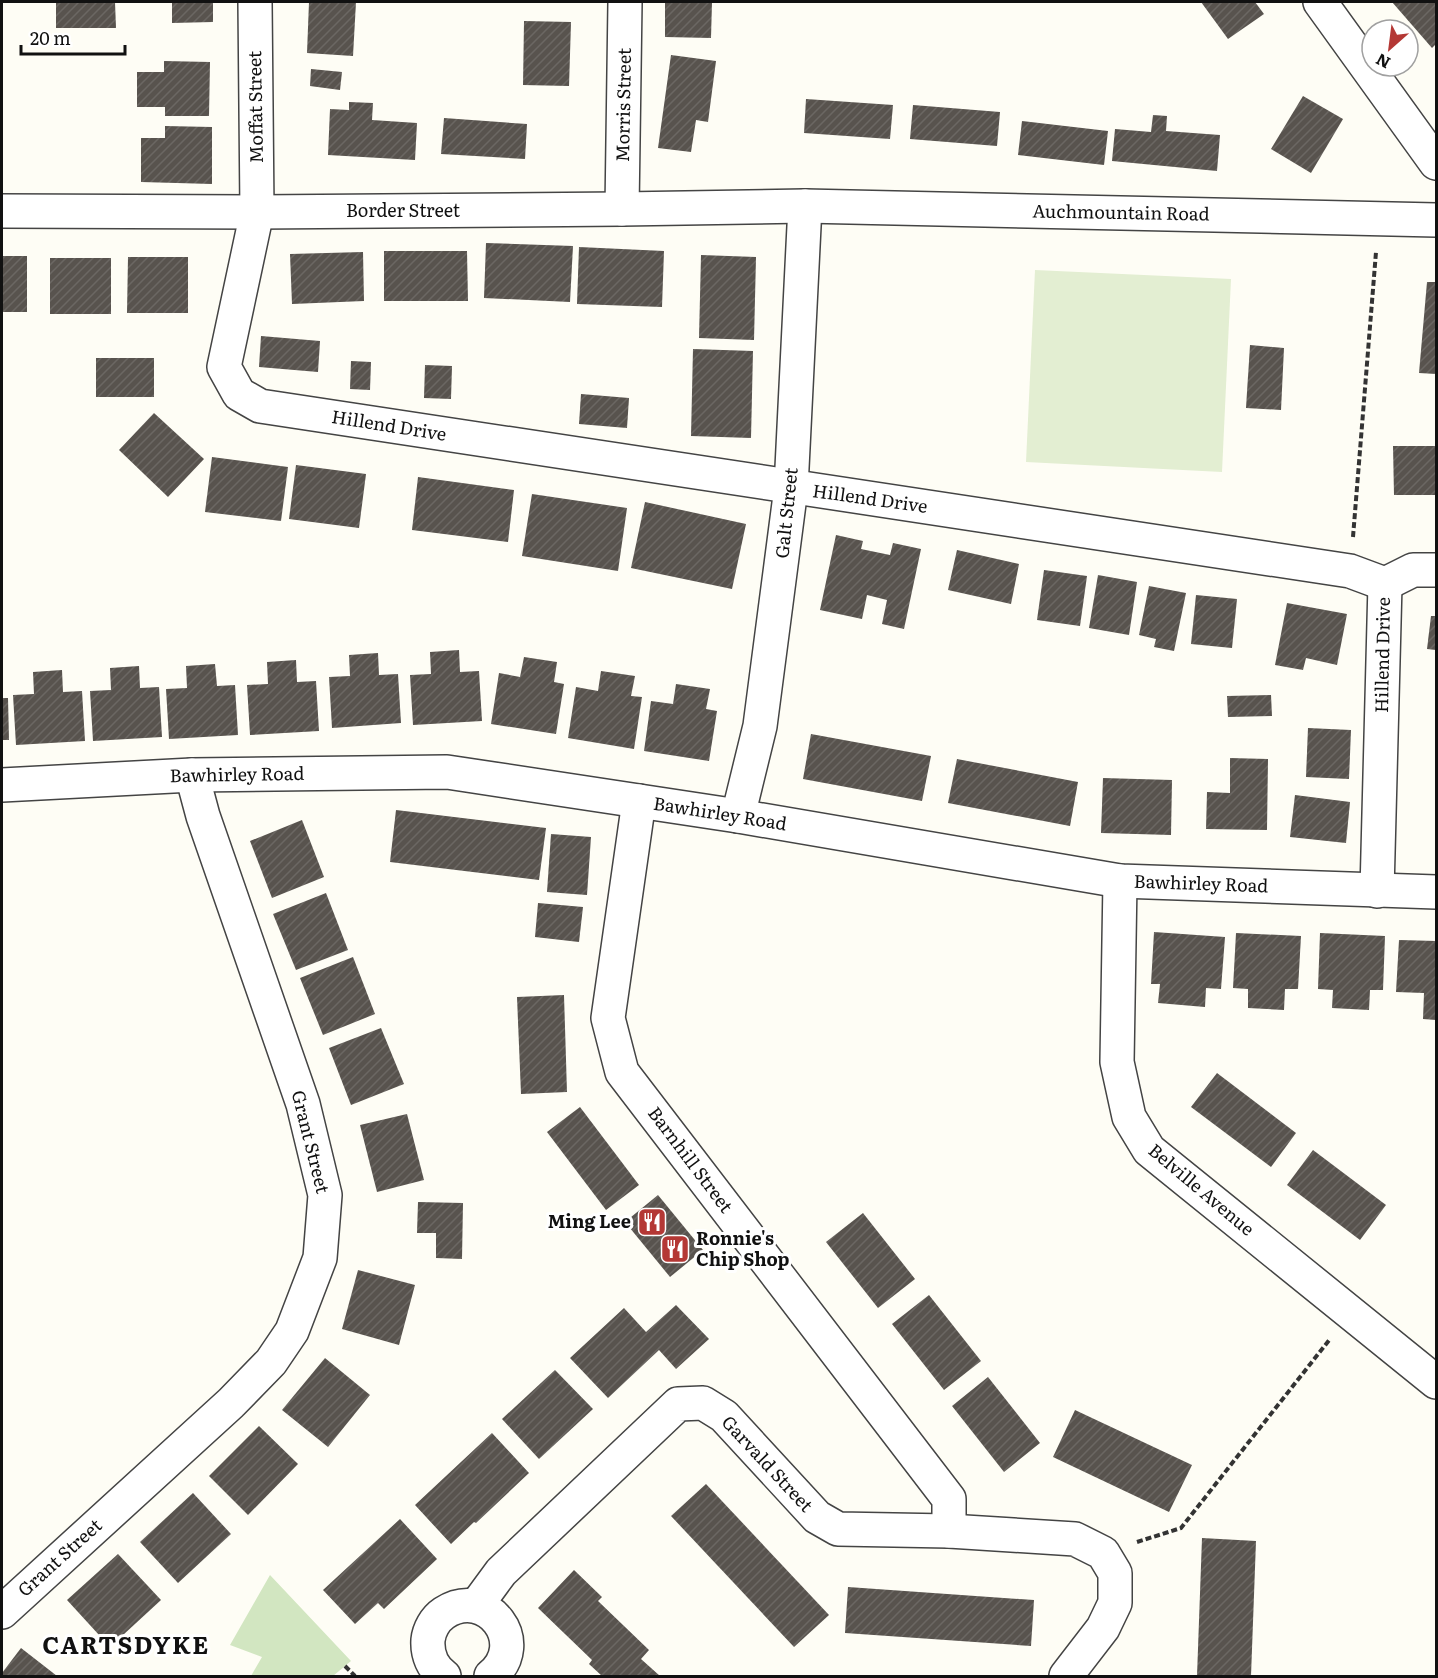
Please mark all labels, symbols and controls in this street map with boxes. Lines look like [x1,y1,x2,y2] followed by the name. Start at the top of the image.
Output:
[21,18,124,56] scale bar
[1360,18,1420,78] north arrow
[30,24,71,51] text: 20 m
[608,47,637,162] street label: Morris Street
[1371,48,1394,76] text: N
[240,50,269,164] street label: Moffat Street
[346,196,461,223] street label: Border Street
[1032,196,1210,227] street label: Auchmountain Road
[330,402,449,447] street label: Hillend Drive
[767,465,804,560] street label: Galt Street
[811,476,929,519] street label: Hillend Drive
[1367,597,1396,713] street label: Hillend Drive
[169,759,305,788] street label: Bawhirley Road
[652,789,789,836] street label: Bawhirley Road
[1133,867,1269,898] street label: Bawhirley Road
[286,1087,337,1197] street label: Grant Street
[642,1100,741,1218] street label: Barnhill Street
[1143,1136,1261,1241] street label: Belville Avenue
[636,1206,668,1238] restaurant icon: Ming Lee
[548,1207,631,1234] place label: Ming Lee
[696,1224,790,1272] place label: Ronnie's Chip Shop
[659,1233,691,1265] restaurant icon: Ronnie's Chip Shop
[716,1409,821,1518] street label: Garvald Street
[11,1511,108,1602] street label: Grant Street
[42,1626,210,1661] district label: CARTSDYKE

